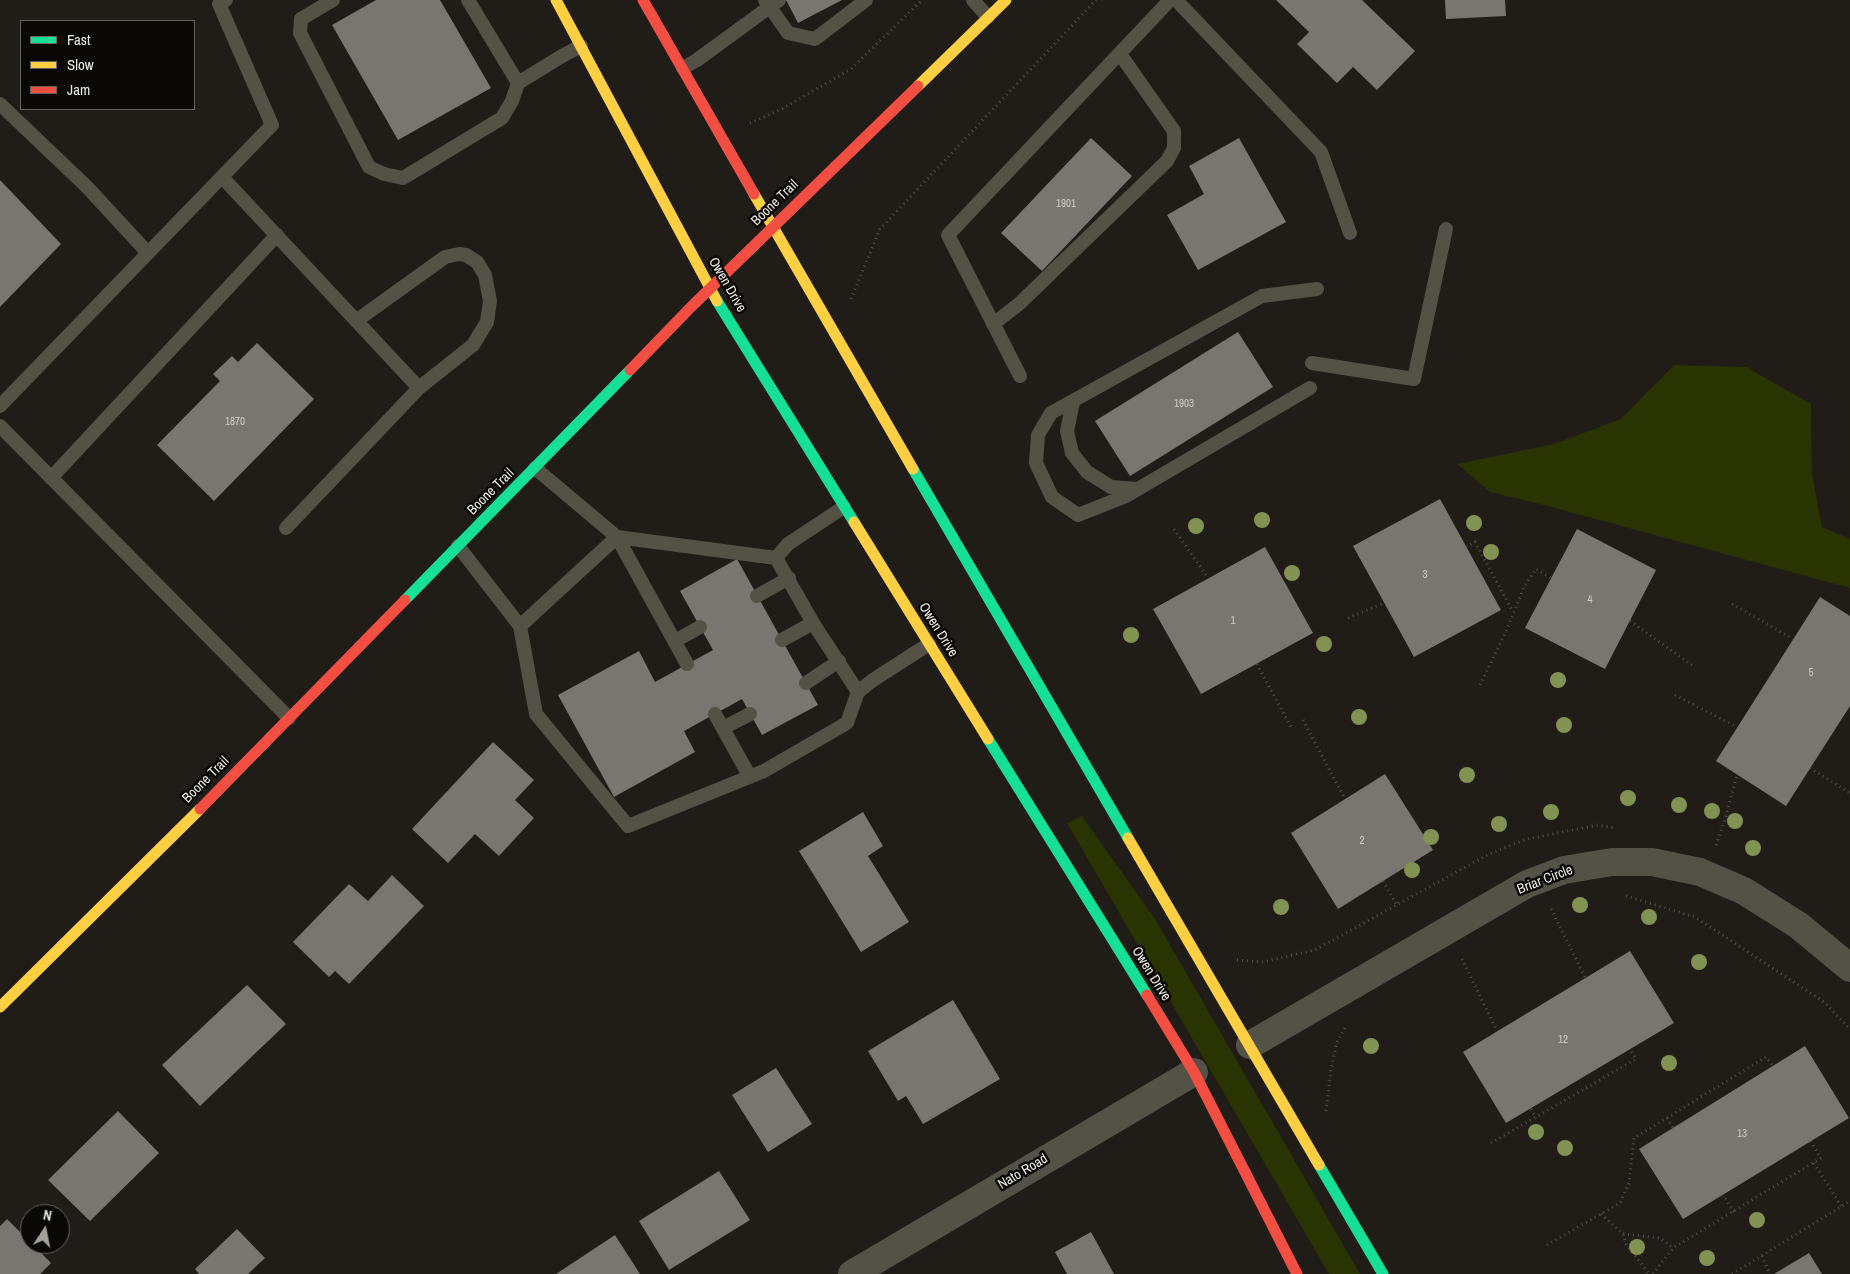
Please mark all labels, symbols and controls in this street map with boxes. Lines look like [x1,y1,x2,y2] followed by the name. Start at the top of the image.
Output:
[20,20,195,110] legend
[67,29,90,50] text: Fast
[67,54,94,75] text: Slow
[67,79,90,100] text: Jam
[748,176,802,230] street label: Boone Trail
[1056,197,1076,211] house number: 1901
[705,255,749,315] street label: Owen Drive
[1174,397,1194,411] house number: 1903
[225,415,245,429] house number: 1870
[464,465,518,519] street label: Boone Trail
[1422,568,1428,582] house number: 3
[1587,593,1593,607] house number: 4
[915,600,961,660] street label: Owen Drive
[1230,614,1236,628] house number: 1
[1808,666,1814,680] house number: 5
[179,753,233,807] street label: Boone Trail
[1359,834,1365,848] house number: 2
[1515,862,1575,898] street label: Briar Circle
[1128,944,1174,1004] street label: Owen Drive
[1558,1033,1568,1047] house number: 12
[1737,1127,1747,1141] house number: 13
[995,1151,1051,1193] street label: Nato Road
[20,1204,70,1254] north arrow
[42,1206,53,1225] text: N

